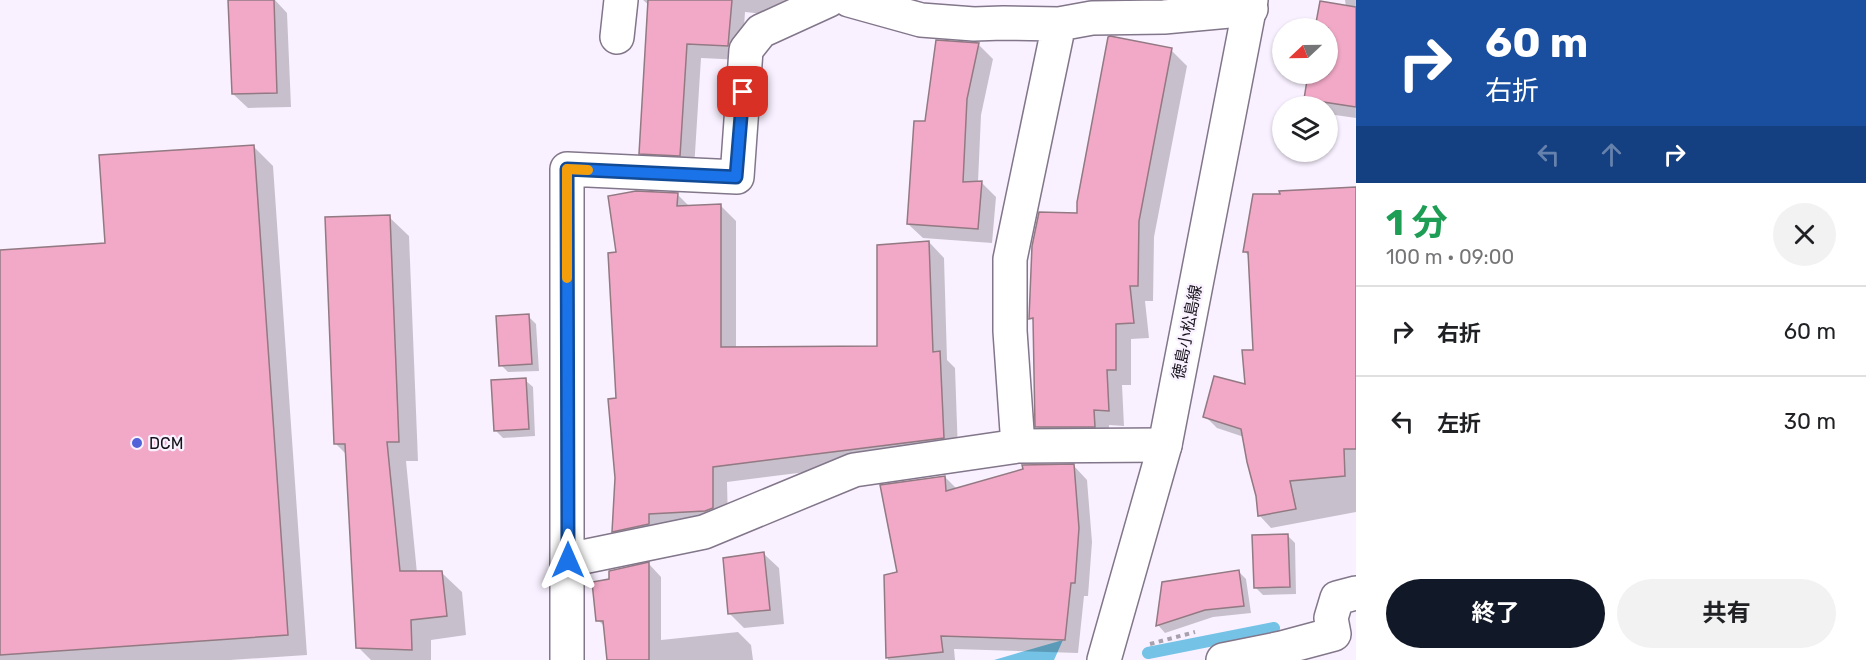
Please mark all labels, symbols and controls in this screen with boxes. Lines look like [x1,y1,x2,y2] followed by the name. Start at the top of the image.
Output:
[1272,18,1338,84] north arrow
[1272,18,1338,162] map controls
[1485,18,1588,68] text: 60 m
[1386,24,1464,102] icon: right
[717,66,768,117] pin
[726,75,759,108] icon: arrive
[1485,75,1539,107] text: 右折
[1272,96,1338,162] button: layers
[1532,138,1565,171] icon: left
[1595,138,1628,171] icon: ahead
[1658,138,1691,171] icon: right
[1386,201,1448,244] text: 1 分
[1773,203,1836,266] button: close
[1386,245,1514,269] text: 100 m · 09:00
[1169,283,1205,381] street label: 徳島小松島線
[1386,315,1419,348] icon: right
[1784,318,1836,345] text: 60 m
[1437,320,1481,347] text: 右折
[1386,405,1419,438] icon: left
[1784,408,1836,435] text: 30 m
[1437,410,1481,437] text: 左折
[149,434,183,453] place label: DCM
[130,436,144,450] marker: DCM
[536,528,600,592] position arrow
[1386,579,1605,648] button: 終了
[1617,579,1836,648] button: 共有

